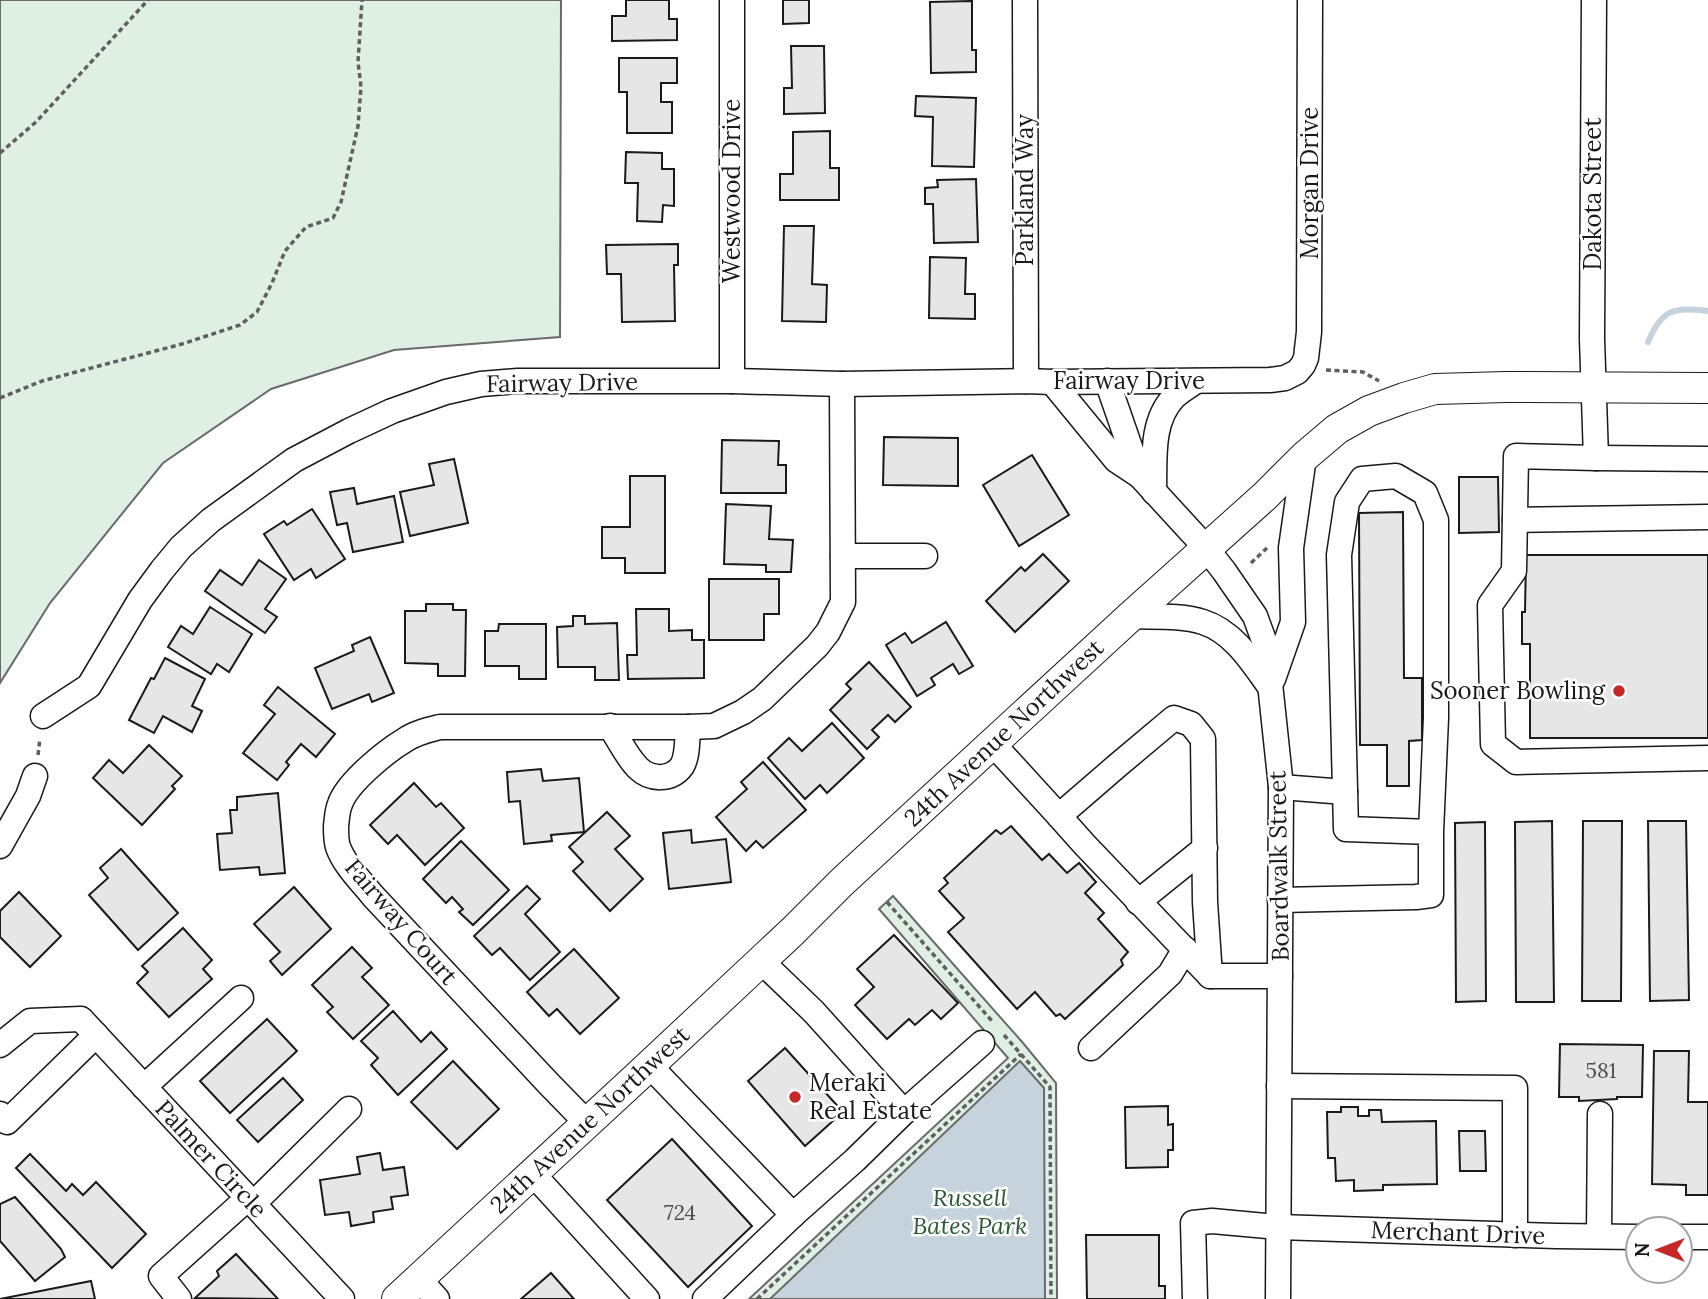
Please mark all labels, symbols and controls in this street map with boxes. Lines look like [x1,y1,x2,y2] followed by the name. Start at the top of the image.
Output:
[716,99,747,283] street label: Westwood Drive
[1294,107,1325,259] street label: Morgan Drive
[1009,114,1040,266] street label: Parkland Way
[1577,117,1608,270] street label: Dakota Street
[1053,365,1205,396] street label: Fairway Drive
[486,366,638,399] street label: Fairway Drive
[897,632,1110,833] street label: 24th Avenue Northwest
[1430,675,1606,706] place label: Sooner Bowling
[1611,683,1627,699] marker: Sooner Bowling
[1261,770,1296,962] street label: Boardwalk Street
[338,852,465,992] street label: Fairway Court
[483,1019,696,1220] street label: 24th Avenue Northwest
[1586,1057,1616,1084] house number: 581
[809,1067,932,1126] place label: Meraki Real Estate
[787,1089,803,1105] marker: Meraki Real Estate
[149,1093,274,1224] street label: Palmer Circle
[912,1182,1028,1241] park label: Russell Bates Park
[664,1199,696,1226] house number: 724
[1370,1214,1546,1251] street label: Merchant Drive
[1624,1215,1694,1285] north arrow
[1630,1242,1654,1257] text: N

